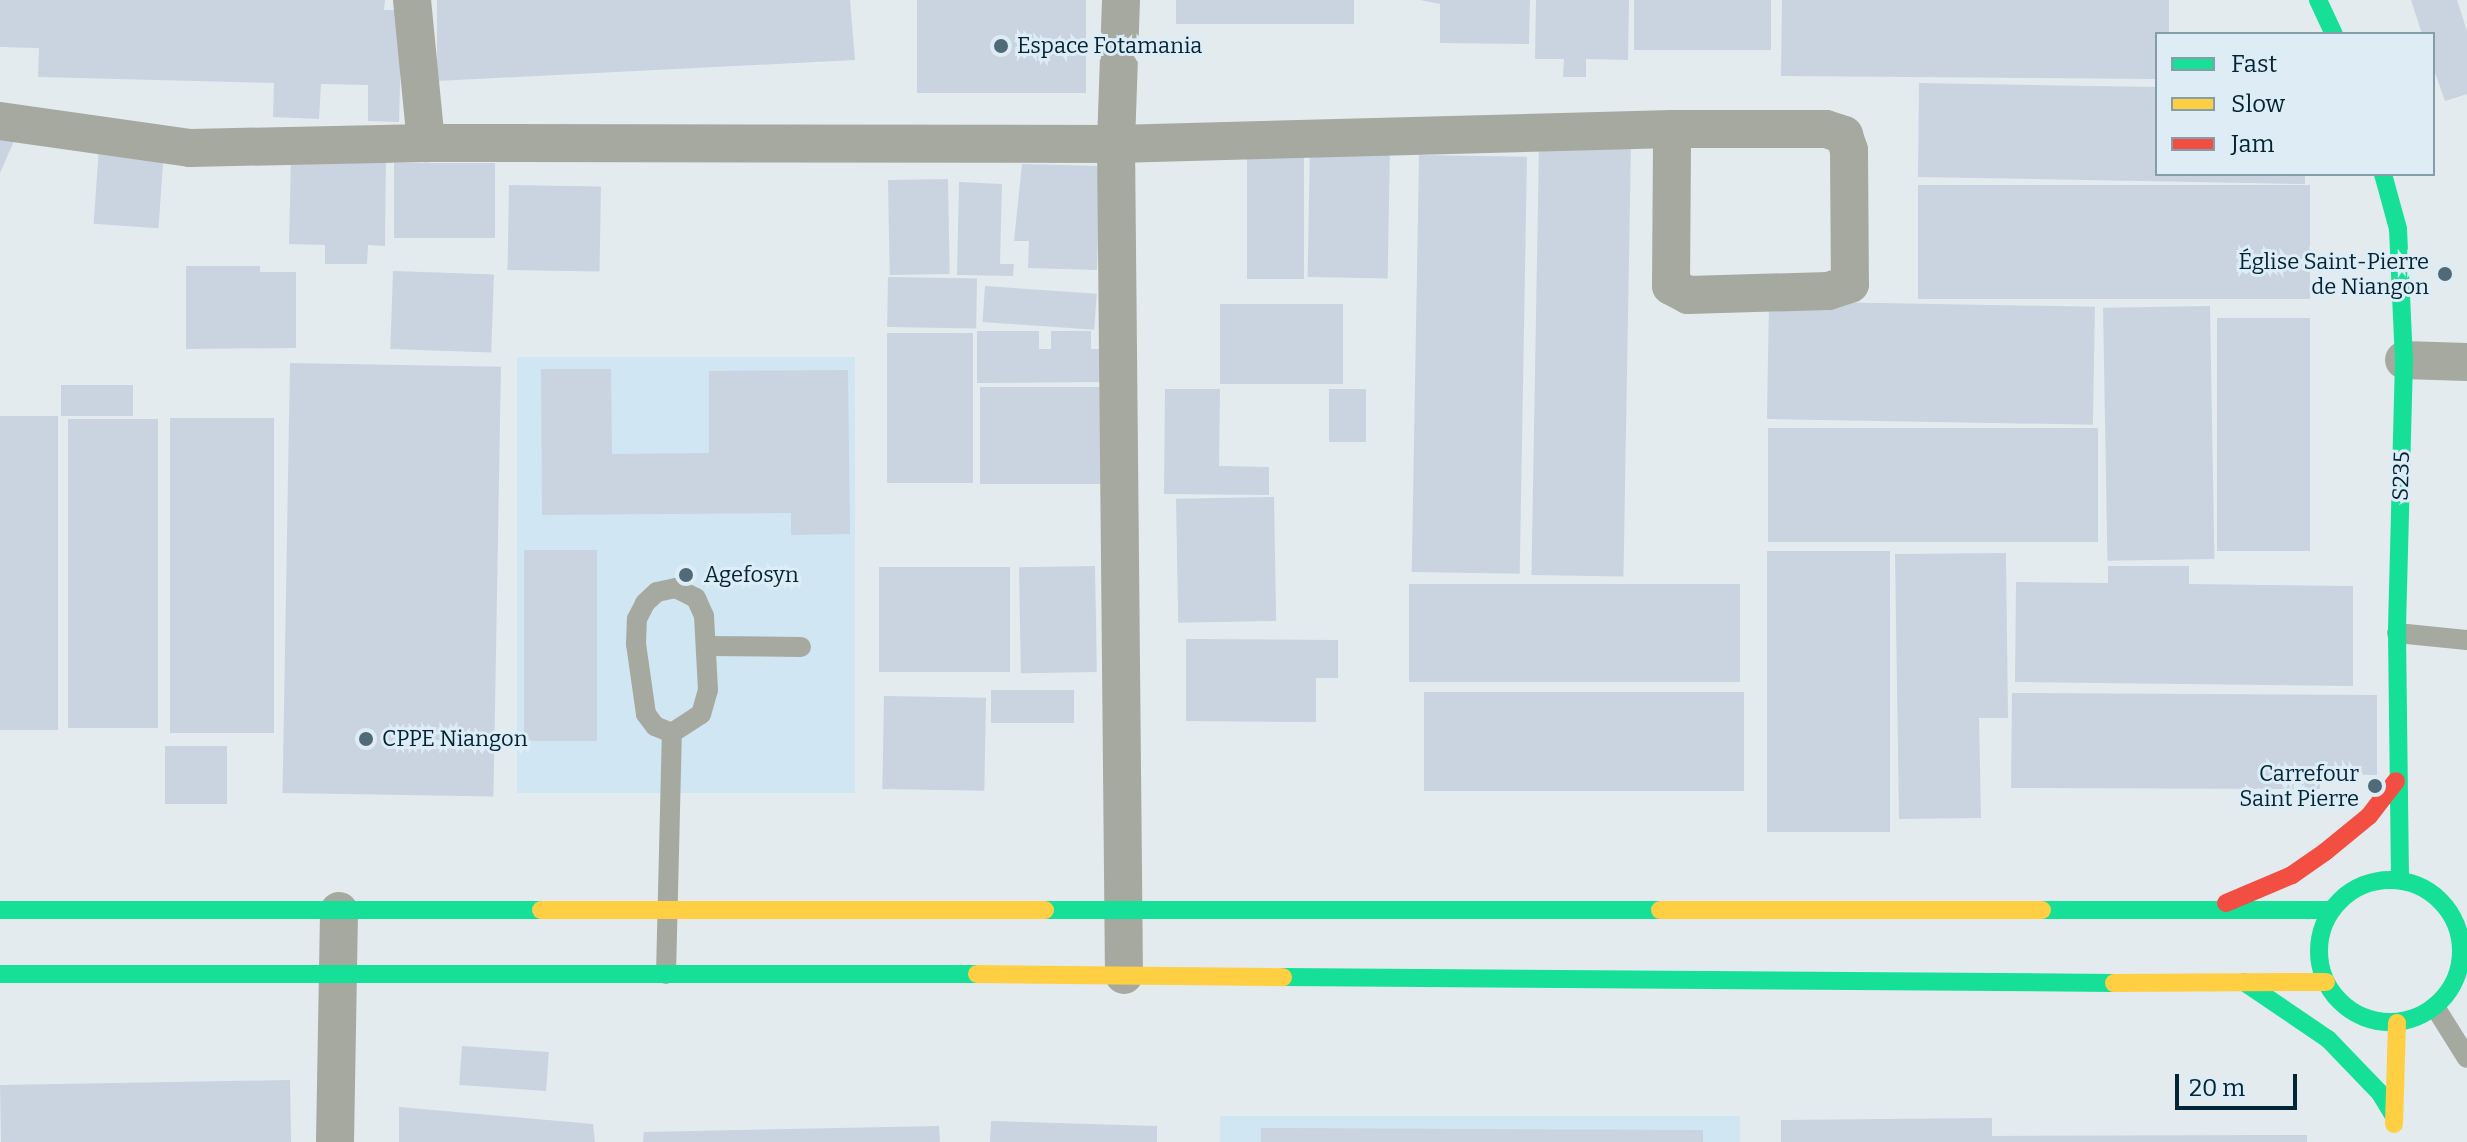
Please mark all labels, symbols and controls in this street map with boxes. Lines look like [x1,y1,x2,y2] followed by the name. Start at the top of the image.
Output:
[2155,32,2435,176] legend
[1017,33,1202,59] place label: Espace Fotamania
[992,37,1010,55] marker: Espace Fotamania
[2231,50,2277,78] text: Fast
[2231,90,2285,118] text: Slow
[2231,130,2274,158] text: Jam
[2238,248,2429,300] place label: Église Saint-Pierre de Niangon
[2436,265,2454,283] marker: Église Saint-Pierre de Niangon
[2387,451,2415,501] street label: S235
[704,562,799,588] place label: Agefosyn
[675,564,697,586] marker: Agefosyn
[382,726,528,752] place label: CPPE Niangon
[357,730,375,748] marker: CPPE Niangon
[2239,760,2359,812] place label: Carrefour Saint Pierre
[2366,777,2384,795] marker: Carrefour Saint Pierre
[2179,1058,2301,1108] scale bar
[2189,1074,2245,1102] text: 20 m

